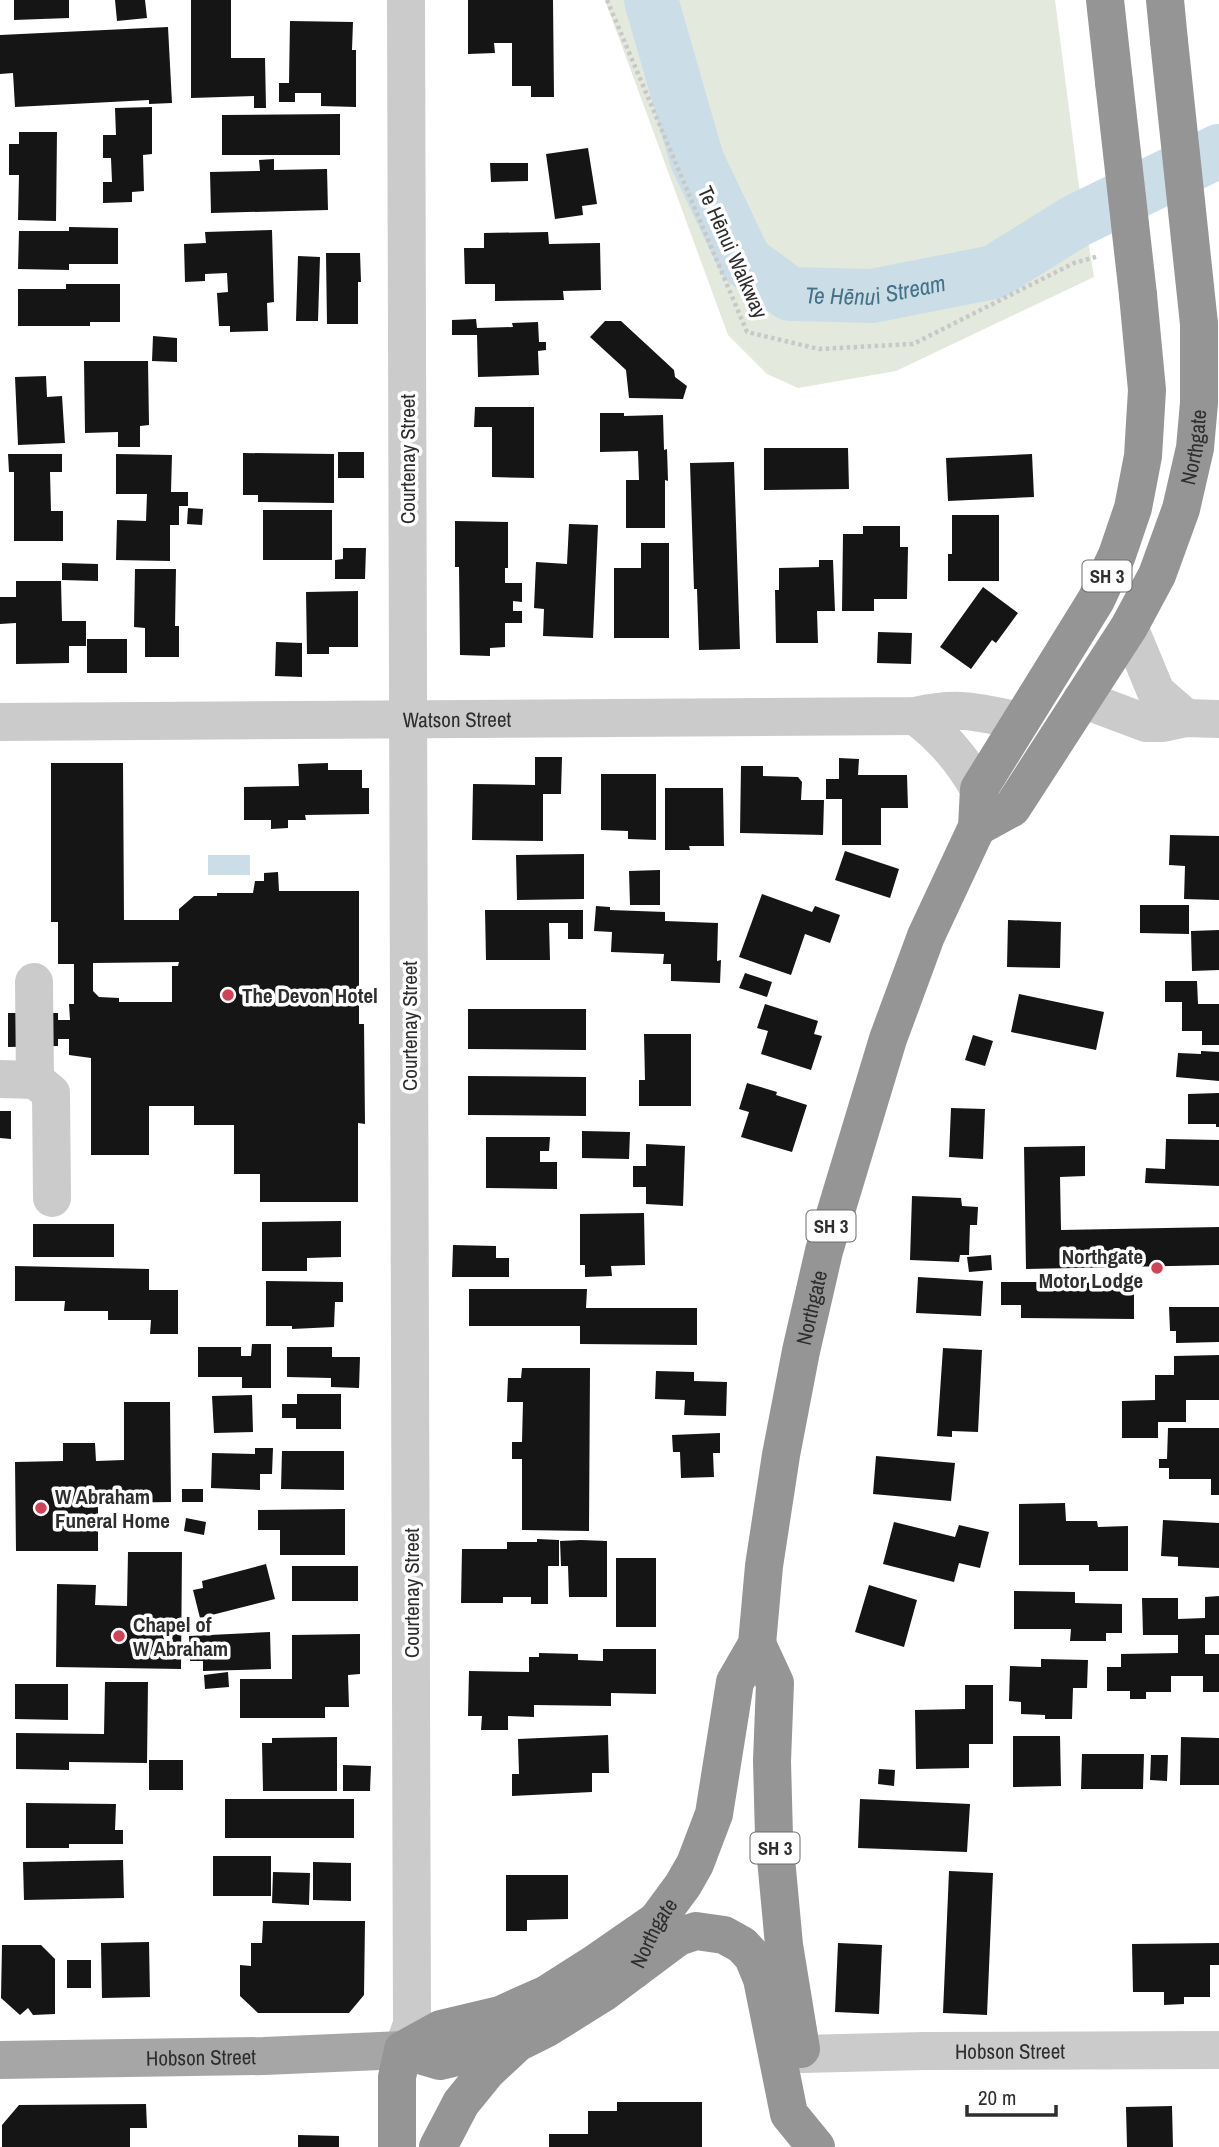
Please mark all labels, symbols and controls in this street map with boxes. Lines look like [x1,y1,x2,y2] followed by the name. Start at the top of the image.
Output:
[691,181,775,323] street label: Te Hēnui Walkway
[805,266,948,312] water label: Te Hēnui Stream
[393,394,422,524] street label: Courtenay Street
[1173,408,1213,487] street label: Northgate
[1082,561,1132,592] road number: SH 3
[403,704,512,734] street label: Watson Street
[395,961,424,1091] street label: Courtenay Street
[242,981,378,1010] place label: The Devon Hotel
[220,987,236,1003] marker: The Devon Hotel
[806,1210,856,1242] road number: SH 3
[1039,1242,1143,1295] place label: Northgate Motor Lodge
[1149,1260,1165,1276] marker: Northgate Motor Lodge
[788,1267,834,1348] street label: Northgate
[55,1482,170,1535] place label: W Abraham Funeral Home
[33,1500,49,1516] marker: W Abraham Funeral Home
[397,1528,426,1658] street label: Courtenay Street
[133,1610,228,1663] place label: Chapel of W Abraham
[111,1628,127,1644] marker: Chapel of W Abraham
[750,1832,800,1864] road number: SH 3
[623,1892,684,1972] street label: Northgate
[955,2036,1065,2065] street label: Hobson Street
[146,2042,256,2072] street label: Hobson Street
[967,2074,1056,2118] scale bar
[978,2083,1016,2112] text: 20 m

